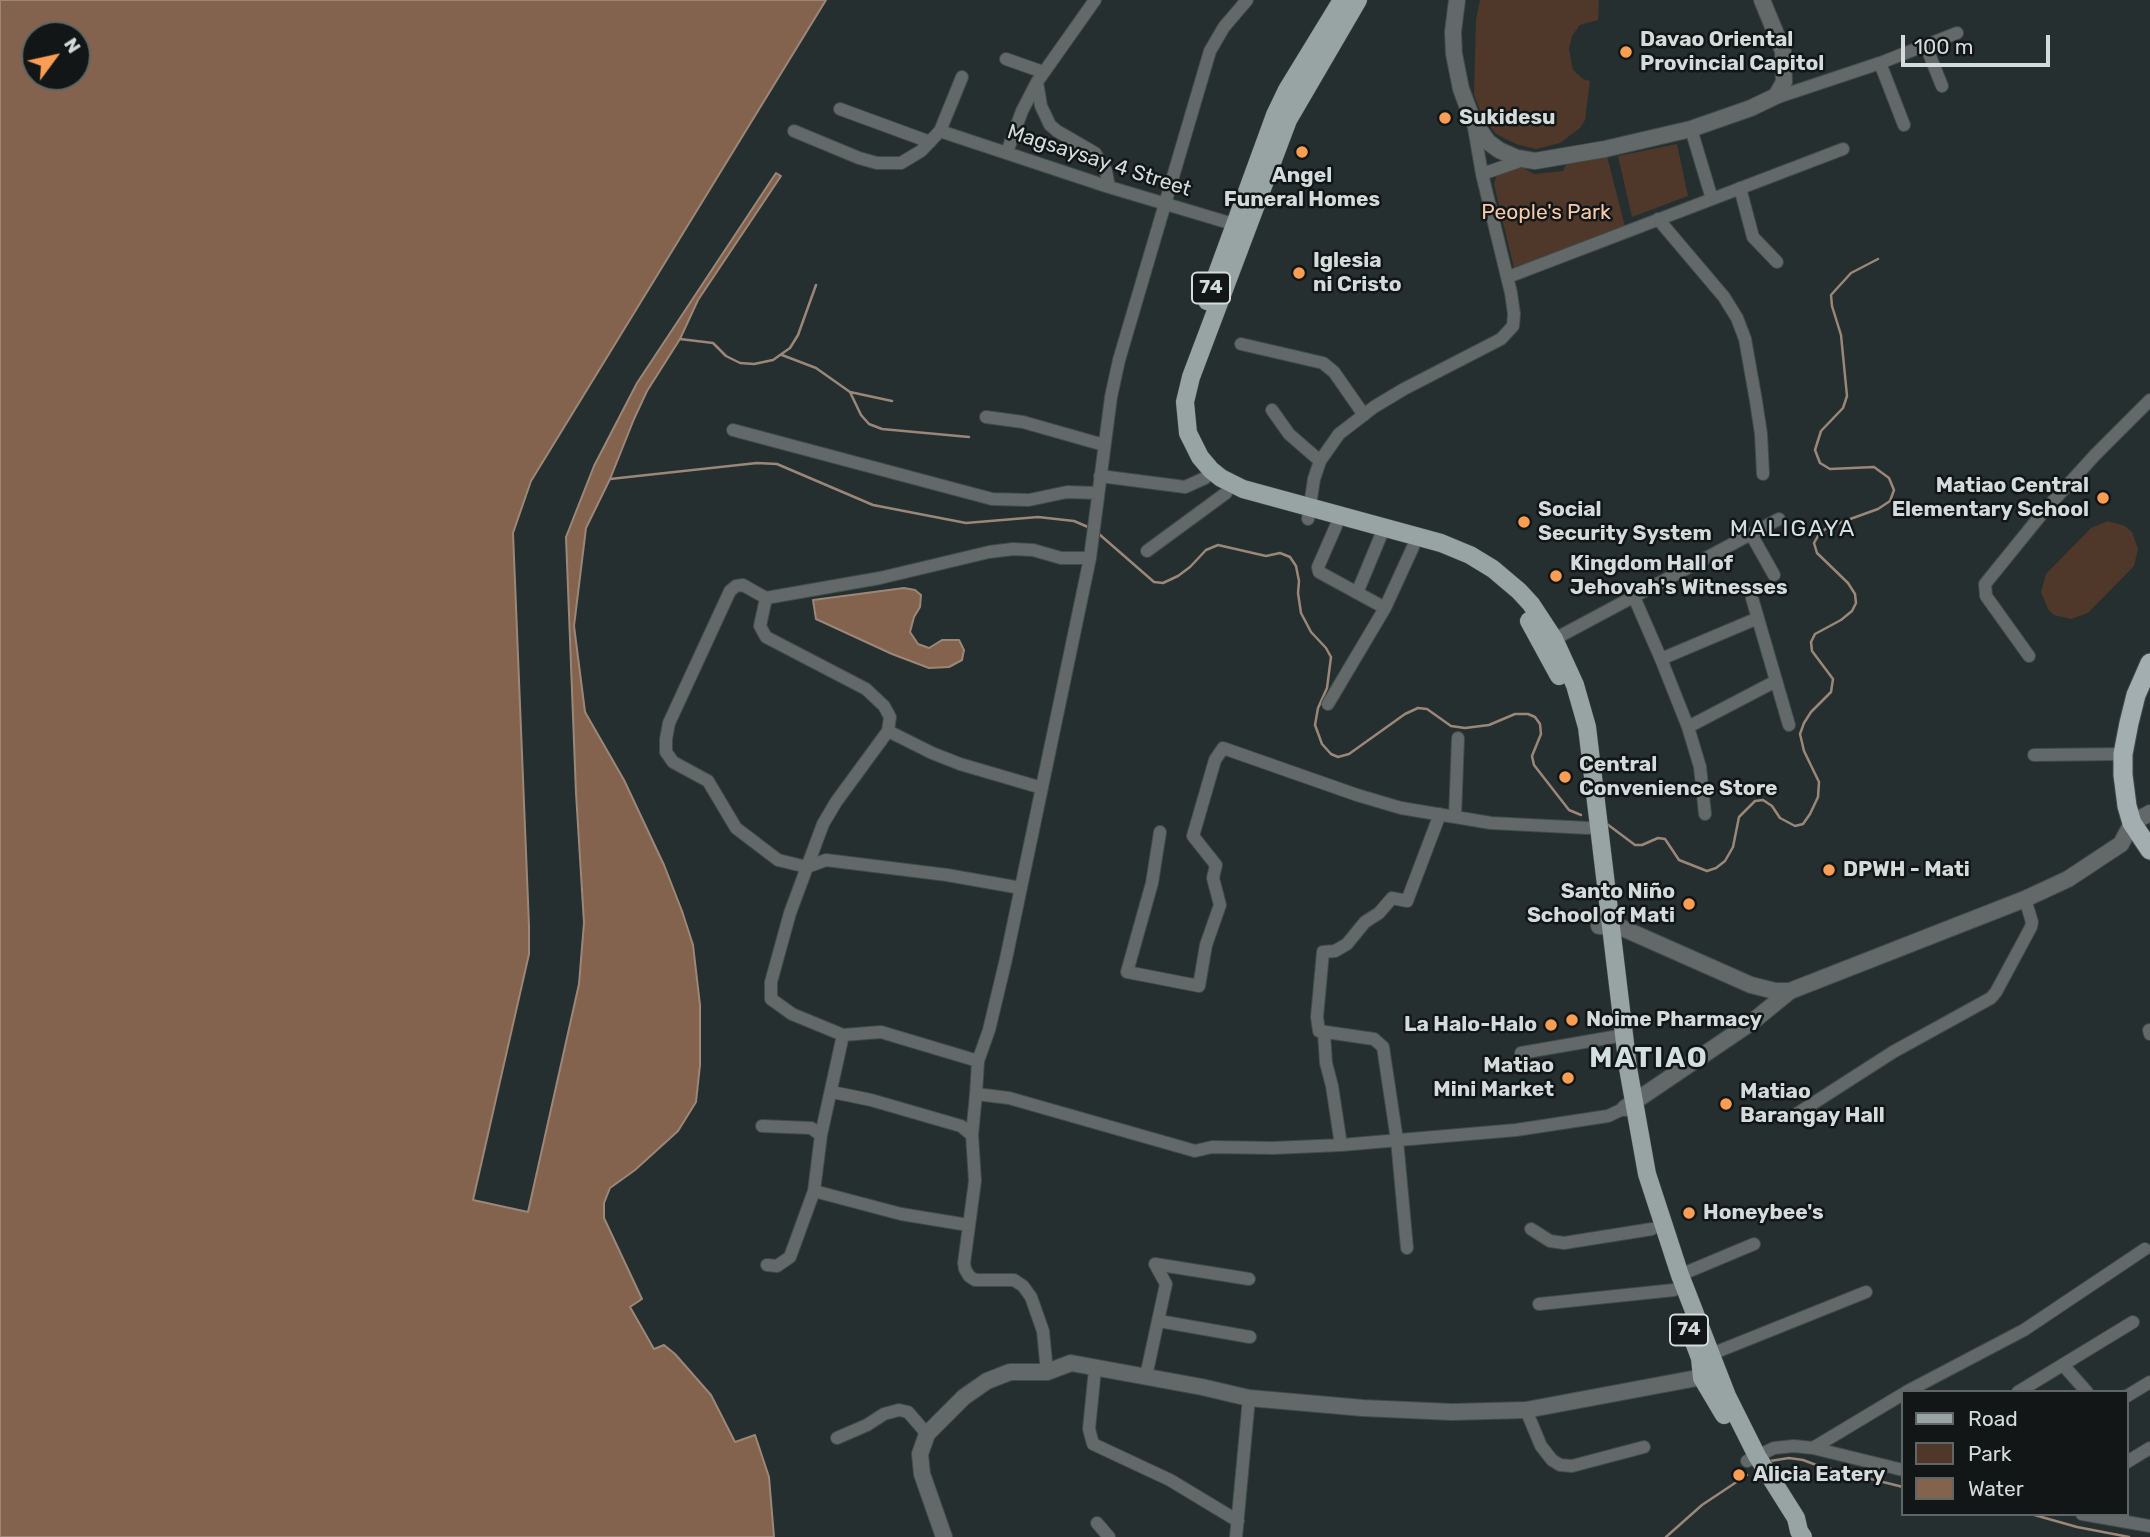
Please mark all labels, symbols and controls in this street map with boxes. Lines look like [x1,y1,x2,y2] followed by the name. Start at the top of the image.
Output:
[21,21,91,91] north arrow
[1905,21,2054,65] scale bar
[1640,27,1824,77] place label: Davao Oriental Provincial Capitol
[59,33,86,57] text: N
[1914,34,1973,59] text: 100 m
[1618,44,1634,60] marker: Davao Oriental Provincial Capitol
[1459,105,1555,131] place label: Sukidesu
[1437,110,1453,126] marker: Sukidesu
[1004,119,1194,203] street label: Magsaysay 4 Street
[1294,144,1310,160] marker: Angel Funeral Homes
[1224,163,1380,213] place label: Angel Funeral Homes
[1481,200,1611,226] park label: People's Park
[1313,248,1401,298] place label: Iglesia ni Cristo
[1291,265,1307,281] marker: Iglesia ni Cristo
[1192,272,1230,304] road number: 74
[1892,473,2089,523] place label: Matiao Central Elementary School
[2095,490,2111,506] marker: Matiao Central Elementary School
[1538,497,1712,547] place label: Social Security System
[1516,514,1532,530] marker: Social Security System
[1731,515,1855,543] district label: MALIGAYA
[1570,551,1788,601] place label: Kingdom Hall of Jehovah's Witnesses
[1548,568,1564,584] marker: Kingdom Hall of Jehovah's Witnesses
[1579,752,1778,802] place label: Central Convenience Store
[1557,769,1573,785] marker: Central Convenience Store
[1843,857,1970,883] place label: DPWH - Mati
[1821,862,1837,878] marker: DPWH - Mati
[1527,879,1675,929] place label: Santo Niño School of Mati
[1681,896,1697,912] marker: Santo Niño School of Mati
[1586,1007,1762,1033] place label: Noime Pharmacy
[1404,1012,1537,1038] place label: La Halo-Halo
[1564,1012,1580,1028] marker: Noime Pharmacy
[1543,1017,1559,1033] marker: La Halo-Halo
[1590,1042,1708,1076] district label: MATIAO
[1433,1053,1554,1103] place label: Matiao Mini Market
[1560,1070,1576,1086] marker: Matiao Mini Market
[1740,1079,1885,1129] place label: Matiao Barangay Hall
[1718,1096,1734,1112] marker: Matiao Barangay Hall
[1703,1200,1824,1226] place label: Honeybee's
[1681,1205,1697,1221] marker: Honeybee's
[1670,1314,1708,1346] road number: 74
[1902,1390,2129,1516] legend
[1968,1406,2018,1431] text: Road
[1968,1441,2012,1466] text: Park
[1753,1462,1885,1488] place label: Alicia Eatery
[1731,1467,1747,1483] marker: Alicia Eatery
[1968,1476,2024,1501] text: Water

